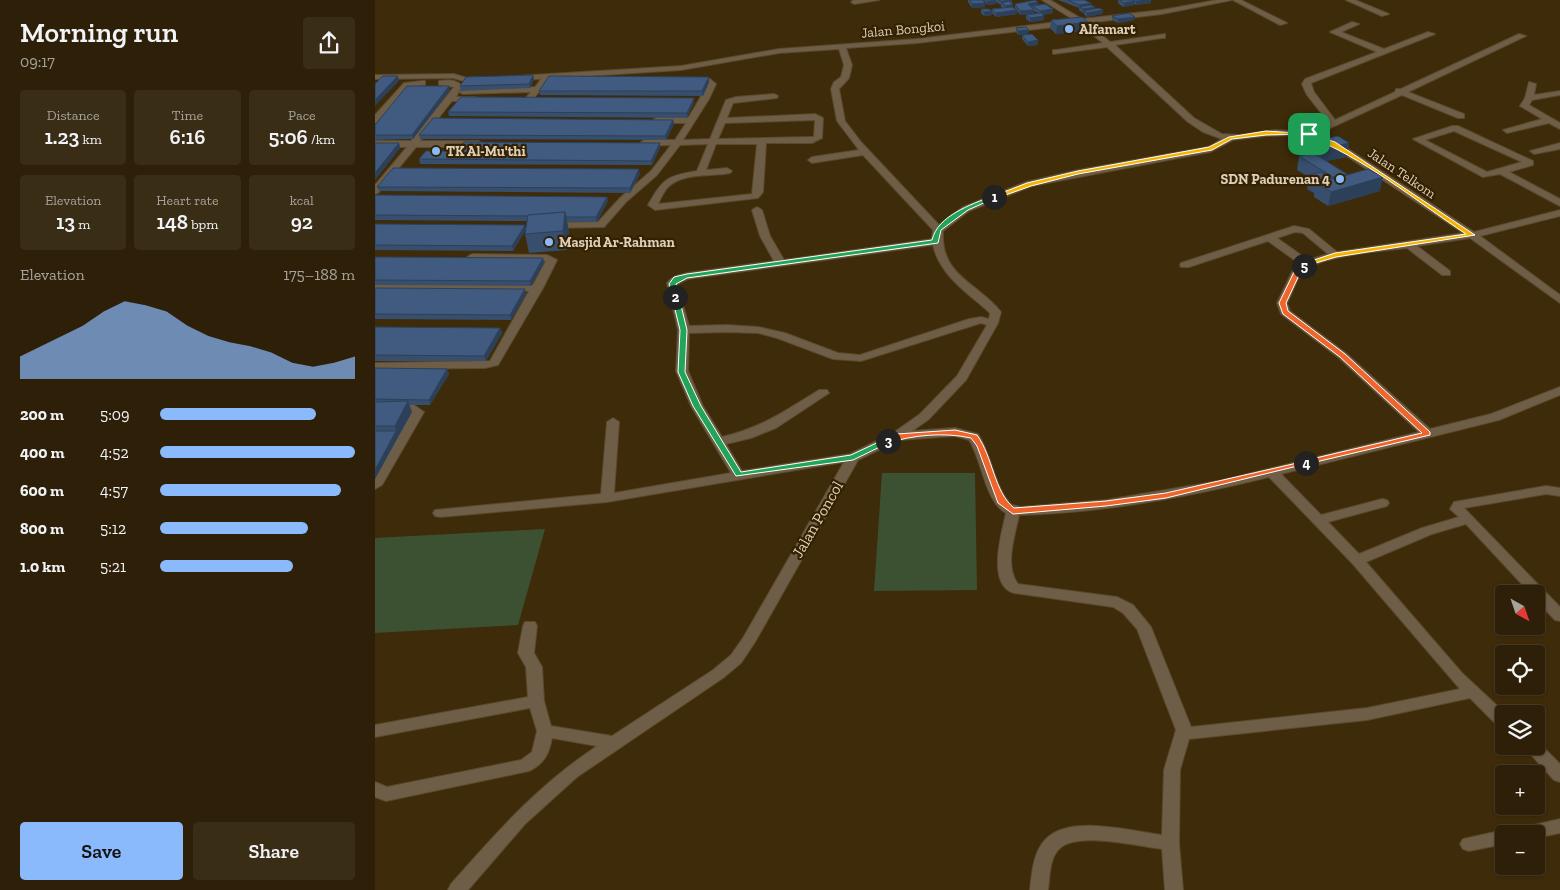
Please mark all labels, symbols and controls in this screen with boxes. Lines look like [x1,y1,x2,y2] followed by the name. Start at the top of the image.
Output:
[20,16,178,49] text: Morning run
[303,17,355,69] button: share
[860,17,946,42] street label: Jalan Bongkoi
[1079,21,1136,38] place label: Alfamart
[1063,23,1075,35] marker: Alfamart
[20,52,55,71] text: 09:17
[47,107,100,124] text: Distance
[172,107,203,124] text: Time
[288,107,316,124] text: Pace
[1288,113,1330,155] pin
[1295,120,1323,148] icon: arrive
[44,124,79,149] text: 1.23
[170,124,205,149] text: 6:16
[269,124,308,149] text: 5:06
[79,131,102,148] text: km
[308,131,335,148] text: /km
[446,143,526,160] place label: TK Al-Mu'thi
[1364,144,1439,202] street label: Jalan Telkom
[430,145,442,157] marker: TK Al-Mu'thi
[1221,171,1330,188] place label: SDN Padurenan 4
[1334,173,1346,185] marker: SDN Padurenan 4
[981,184,1007,210] pin: 1
[992,189,997,206] text: 1
[45,192,101,209] text: Elevation
[156,192,219,209] text: Heart rate
[290,192,314,209] text: kcal
[56,209,75,234] text: 13
[157,209,188,234] text: 148
[291,209,313,234] text: 92
[75,216,90,233] text: m
[188,216,218,233] text: bpm
[559,234,676,251] place label: Masjid Ar-Rahman
[543,236,555,248] marker: Masjid Ar-Rahman
[1291,254,1317,278] pin: 5
[1301,258,1308,275] text: 5
[20,265,85,284] text: Elevation
[283,265,355,284] text: 175–188 m
[663,284,687,310] pin: 2
[672,289,679,306] text: 2
[20,405,64,424] text: 200 m
[100,405,130,424] text: 5:09
[875,428,901,454] pin: 3
[885,433,892,450] text: 3
[20,443,65,462] text: 400 m
[100,443,129,462] text: 4:52
[1293,450,1319,476] pin: 4
[1303,455,1310,472] text: 4
[788,477,847,561] street label: Jalan Poncol
[20,481,64,500] text: 600 m
[100,481,128,500] text: 4:57
[20,519,64,538] text: 800 m
[100,519,126,538] text: 5:12
[20,557,65,576] text: 1.0 km
[100,557,126,576] text: 5:21
[1495,585,1545,635] north arrow
[1495,585,1545,875] map controls
[1495,645,1545,695] button: locate
[1495,705,1545,755] button: layers
[1495,765,1545,815] button: +
[20,822,183,880] button: Save
[193,822,355,880] button: Share
[1495,825,1545,875] button: −

